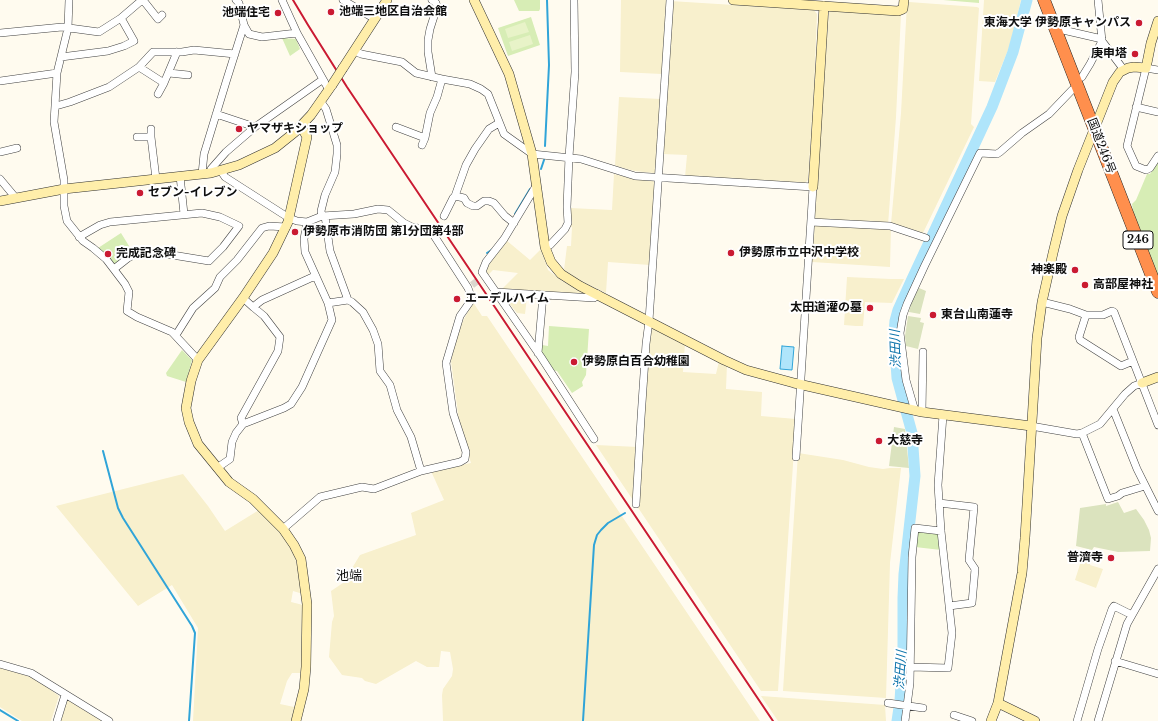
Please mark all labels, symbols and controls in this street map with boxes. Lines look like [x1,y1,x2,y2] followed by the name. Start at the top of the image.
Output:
[339,5,447,19] place label: 池端三地区自治会館
[222,6,270,20] place label: 池端住宅
[326,7,336,17] marker: 池端三地区自治会館
[273,8,283,18] marker: 池端住宅
[984,16,1131,30] place label: 東海大学 伊勢原キャンパス
[1134,18,1144,28] marker: 東海大学 伊勢原キャンパス
[1091,47,1127,61] place label: 庚申塔
[1130,49,1140,59] marker: 庚申塔
[1084,116,1118,176] street label: 国道246号
[247,122,343,136] place label: ヤマザキショップ
[234,124,244,134] marker: ヤマザキショップ
[148,186,237,200] place label: セブン-イレブン
[135,188,145,198] marker: セブン-イレブン
[303,225,463,239] place label: 伊勢原市消防団 第1分団第4部
[290,227,300,237] marker: 伊勢原市消防団 第1分団第4部
[1123,231,1153,249] road number: 246
[739,246,859,260] place label: 伊勢原市立中沢中学校
[116,247,176,261] place label: 完成記念碑
[726,248,736,258] marker: 伊勢原市立中沢中学校
[103,249,113,259] marker: 完成記念碑
[1031,263,1067,277] place label: 神楽殿
[1070,265,1080,275] marker: 神楽殿
[1093,278,1153,292] place label: 高部屋神社
[1080,280,1090,290] marker: 高部屋神社
[465,292,549,306] place label: エーデルハイム
[452,294,462,304] marker: エーデルハイム
[790,301,862,315] place label: 太田道灌の墓
[865,303,875,313] marker: 太田道灌の墓
[941,308,1013,322] place label: 東台山南蓮寺
[928,310,938,320] marker: 東台山南蓮寺
[888,329,904,369] water label: 渋田川
[582,355,690,369] place label: 伊勢原白百合幼稚園
[569,357,579,367] marker: 伊勢原白百合幼稚園
[887,434,923,448] place label: 大慈寺
[874,436,884,446] marker: 大慈寺
[1067,551,1103,565] place label: 普濟寺
[1106,553,1116,563] marker: 普濟寺
[336,568,362,584] district label: 池端
[892,650,910,690] water label: 渋田川

